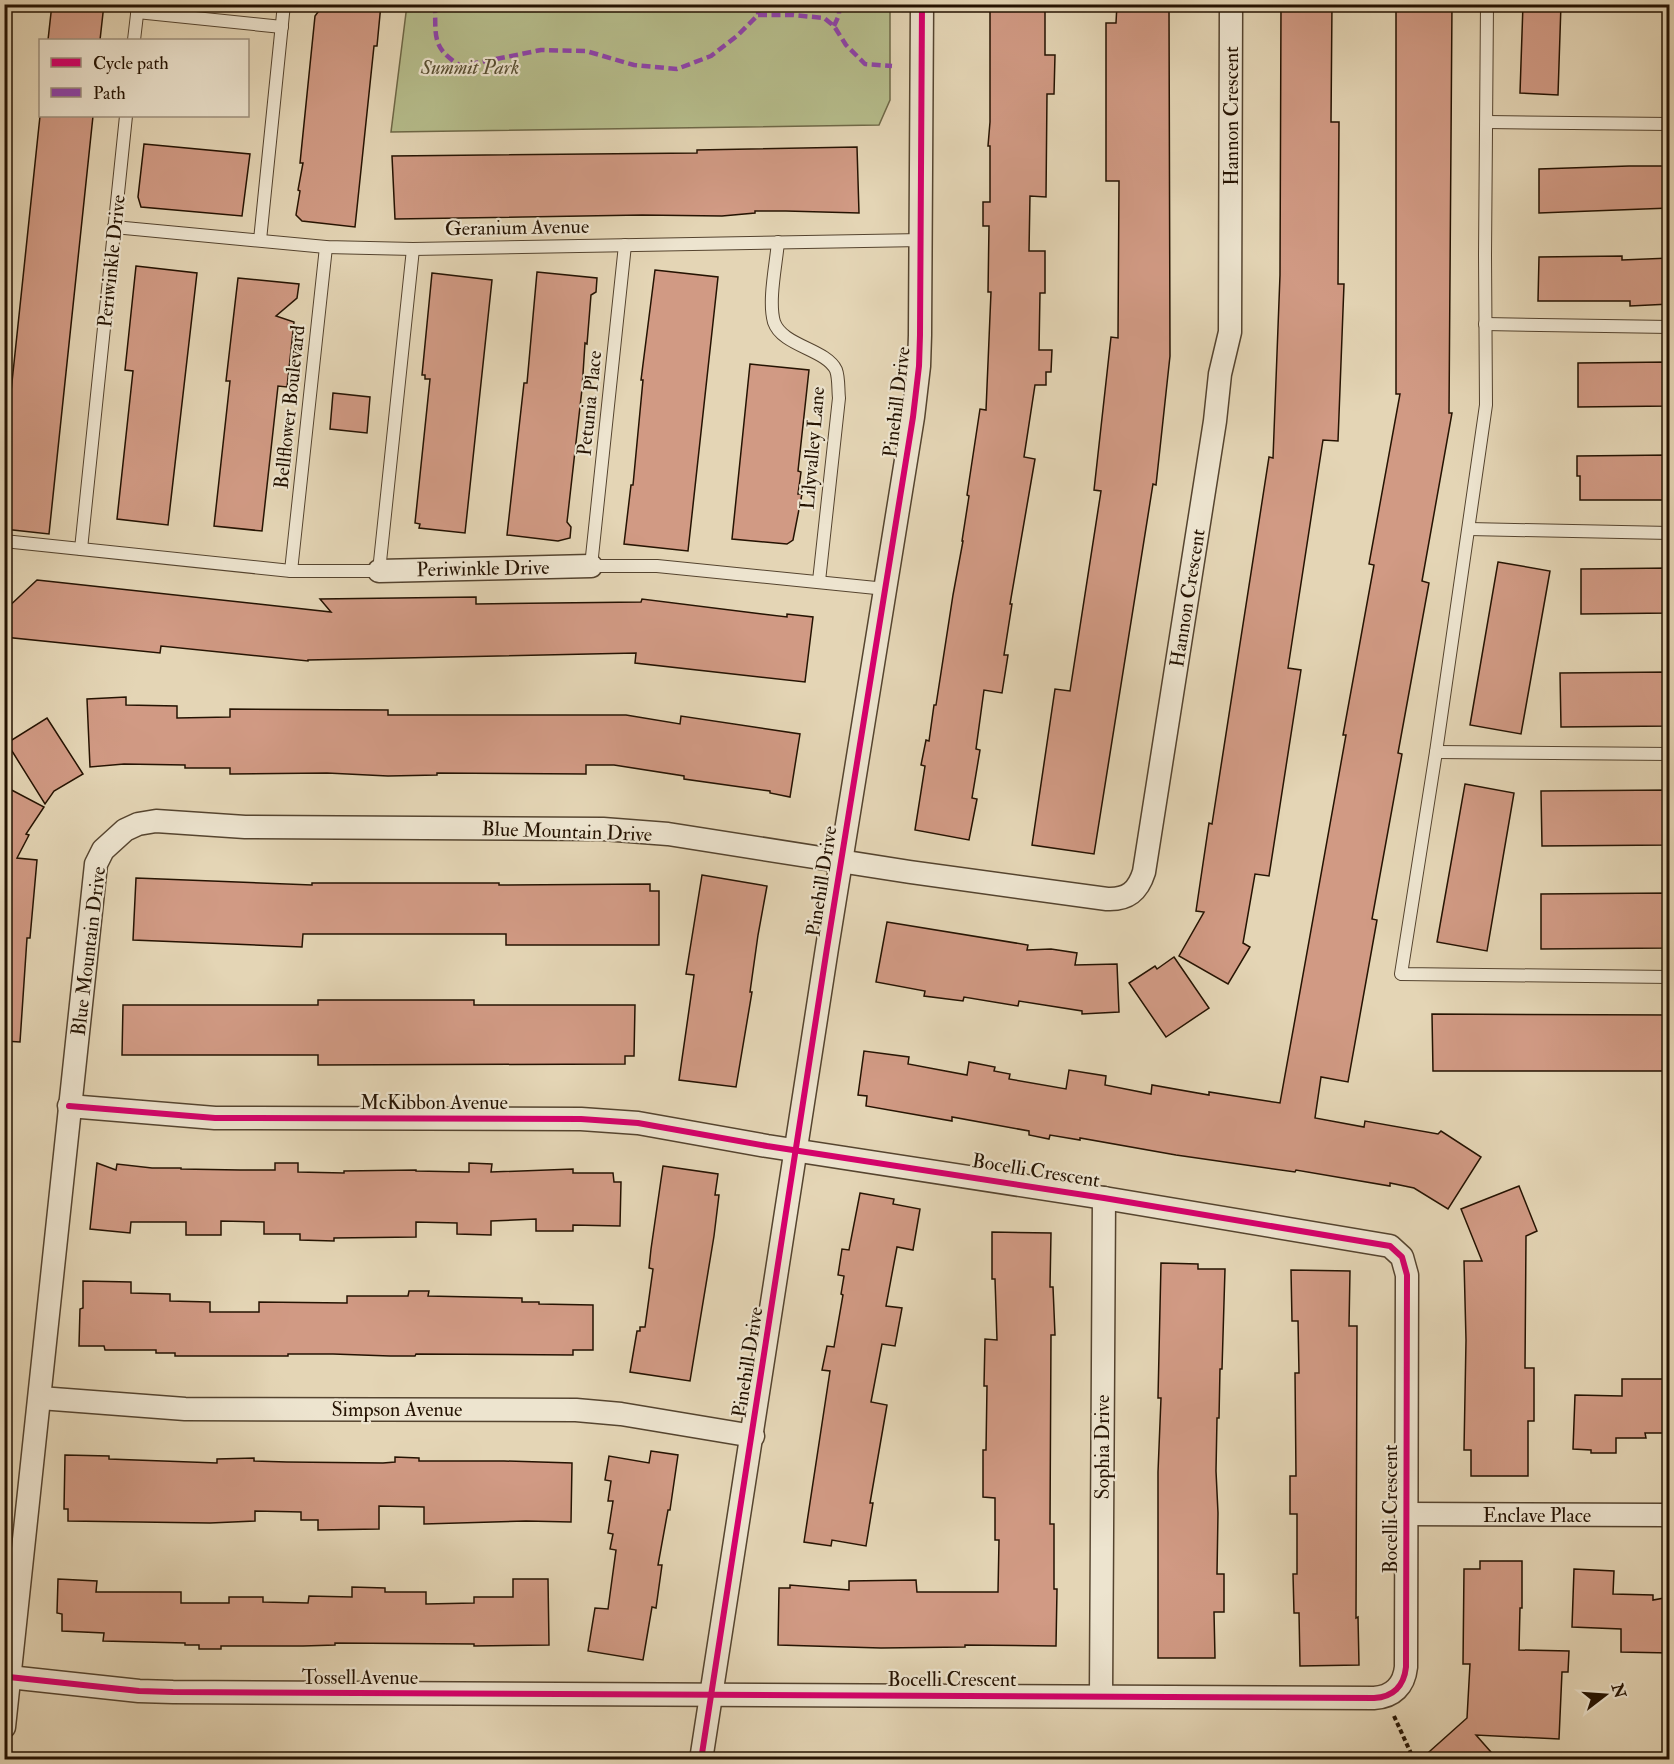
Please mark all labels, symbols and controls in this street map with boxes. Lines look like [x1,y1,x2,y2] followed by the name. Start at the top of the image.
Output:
[39,39,249,117] legend
[1219,46,1244,186] street label: Hannon Crescent
[93,52,169,75] text: Cycle path
[420,55,519,80] park label: Summit Park
[93,82,126,105] text: Path
[92,194,131,329] street label: Periwinkle Drive
[445,214,589,241] street label: Geranium Avenue
[268,324,311,490] street label: Bellflower Boulevard
[877,345,916,459] street label: Pinehill Drive
[572,349,607,457] street label: Petunia Place
[795,386,830,511] street label: Lilyvalley Lane
[1164,527,1211,669] street label: Hannon Crescent
[416,555,550,582] street label: Periwinkle Drive
[481,816,653,847] street label: Blue Mountain Drive
[800,824,843,938] street label: Pinehill Drive
[66,865,111,1037] street label: Blue Mountain Drive
[360,1090,508,1115] street label: McKibbon Avenue
[970,1148,1102,1193] street label: Bocelli Crescent
[726,1305,769,1419] street label: Pinehill Drive
[1090,1395,1116,1499] street label: Sophia Drive
[332,1397,462,1423] street label: Simpson Avenue
[1378,1444,1403,1574] street label: Bocelli Crescent
[1483,1503,1591,1528] street label: Enclave Place
[302,1665,418,1690] street label: Tossell Avenue
[1575,1665,1635,1725] north arrow
[887,1667,1017,1692] street label: Bocelli Crescent
[1606,1680,1630,1701] text: N

